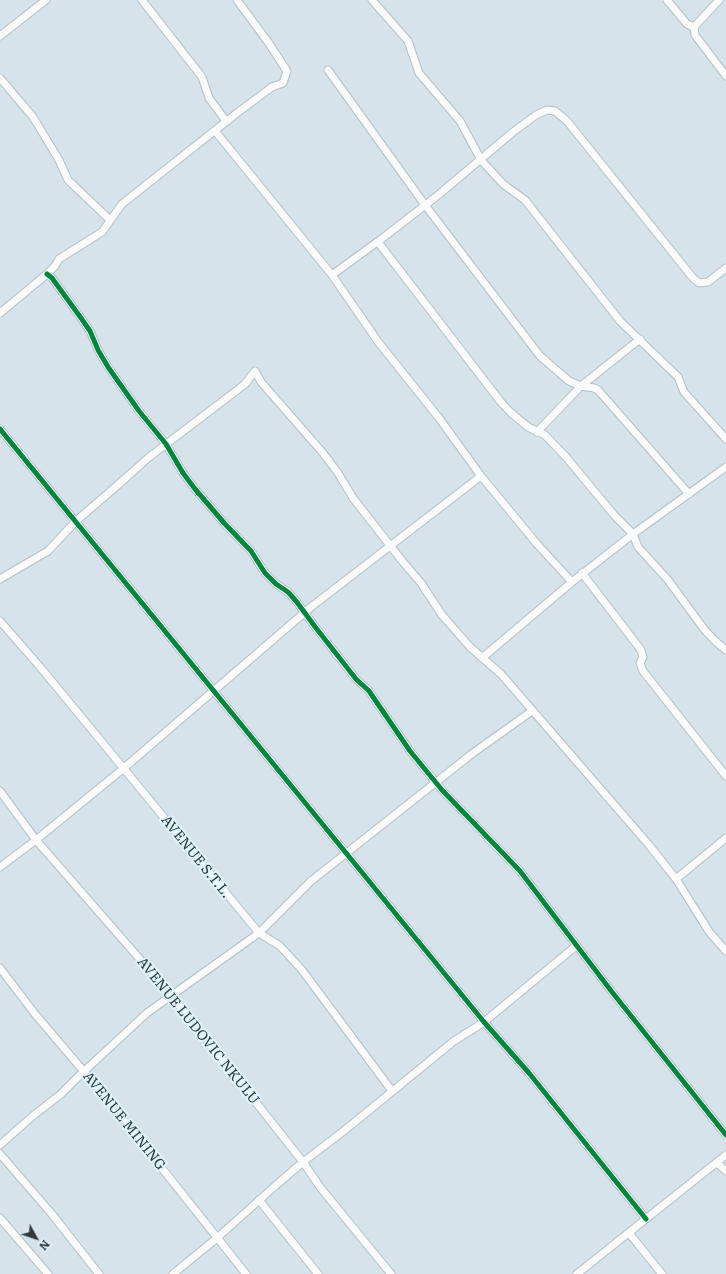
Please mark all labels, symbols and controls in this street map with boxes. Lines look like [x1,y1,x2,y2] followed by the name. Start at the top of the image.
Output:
[158,812,234,902] street label: AVENUE S.T.L.
[133,954,263,1108] street label: AVENUE LUDOVIC NKULU
[79,1068,169,1174] street label: AVENUE MINING
[16,1218,56,1258] north arrow
[36,1237,54,1254] text: N

